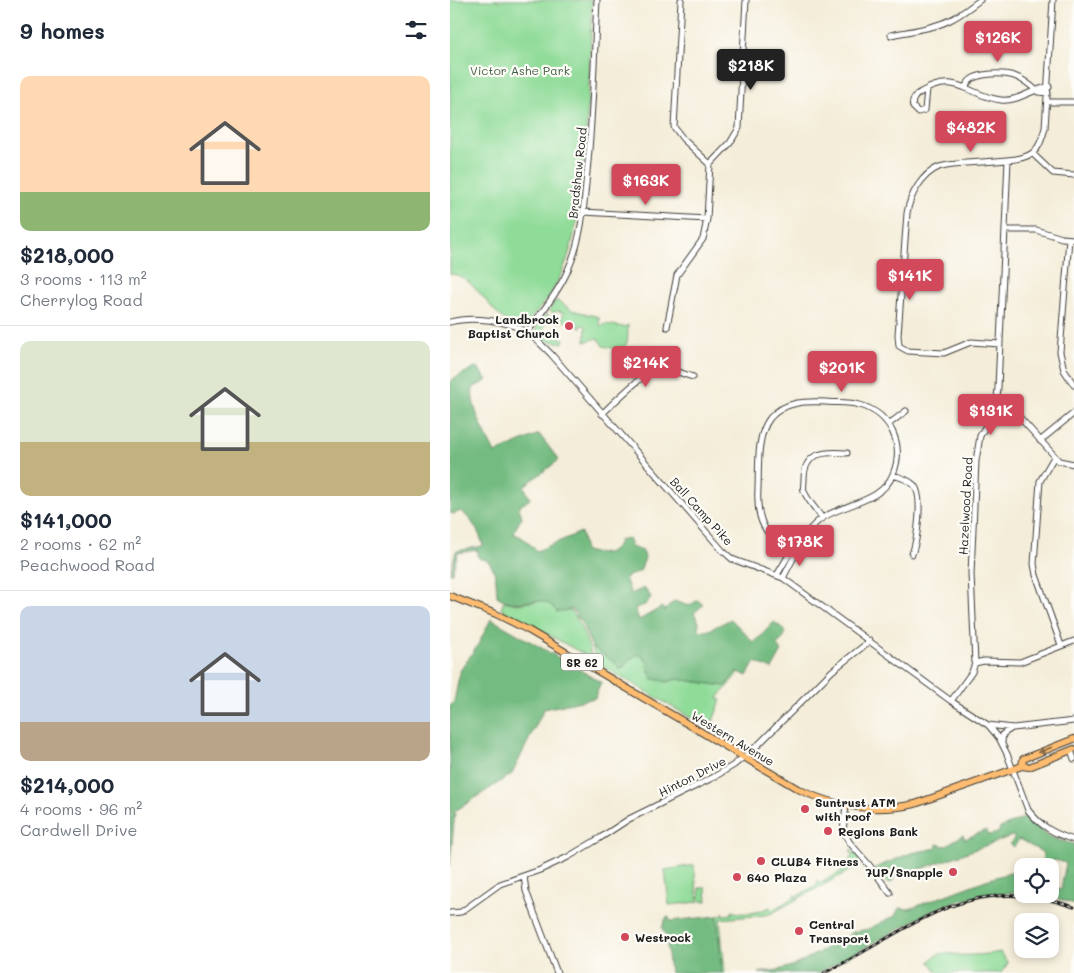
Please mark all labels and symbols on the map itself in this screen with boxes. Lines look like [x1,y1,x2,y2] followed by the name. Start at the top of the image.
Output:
[963,20,1033,63] pin: $126K
[716,48,786,91] pin: $218K
[470,62,570,78] park label: Victor Ashe Park
[936,110,1006,153] pin: $482K
[564,126,590,219] street label: Bradshaw Road
[611,164,681,206] pin: $163K
[875,258,945,301] pin: $141K
[468,311,559,341] place label: Landbrook Baptist Church
[563,320,575,332] marker: Landbrook Baptist Church
[611,346,681,388] pin: $214K
[807,350,877,393] pin: $201K
[956,394,1026,436] pin: $131K
[954,456,976,555] street label: Hazelwood Road
[667,474,737,548] street label: Ball Camp Pike
[765,524,835,567] pin: $178K
[561,654,603,670] road number: SR 62
[688,707,778,769] street label: Western Avenue
[1037,746,1052,754] one-way arrow
[656,752,728,800] street label: Hinton Drive
[815,794,896,824] place label: Suntrust ATM with roof
[799,803,811,815] marker: Suntrust ATM with roof
[838,823,918,839] place label: Regions Bank
[822,825,834,837] marker: Regions Bank
[771,853,859,869] place label: CLUB4 Fitness
[755,855,767,867] marker: CLUB4 Fitness
[865,864,943,880] place label: 7UP/Snapple
[947,866,959,878] marker: 7UP/Snapple
[747,869,807,885] place label: 640 Plaza
[731,871,743,883] marker: 640 Plaza
[809,916,869,946] place label: Central Transport
[793,925,805,937] marker: Central Transport
[635,929,691,945] place label: Westrock
[619,931,631,943] marker: Westrock

